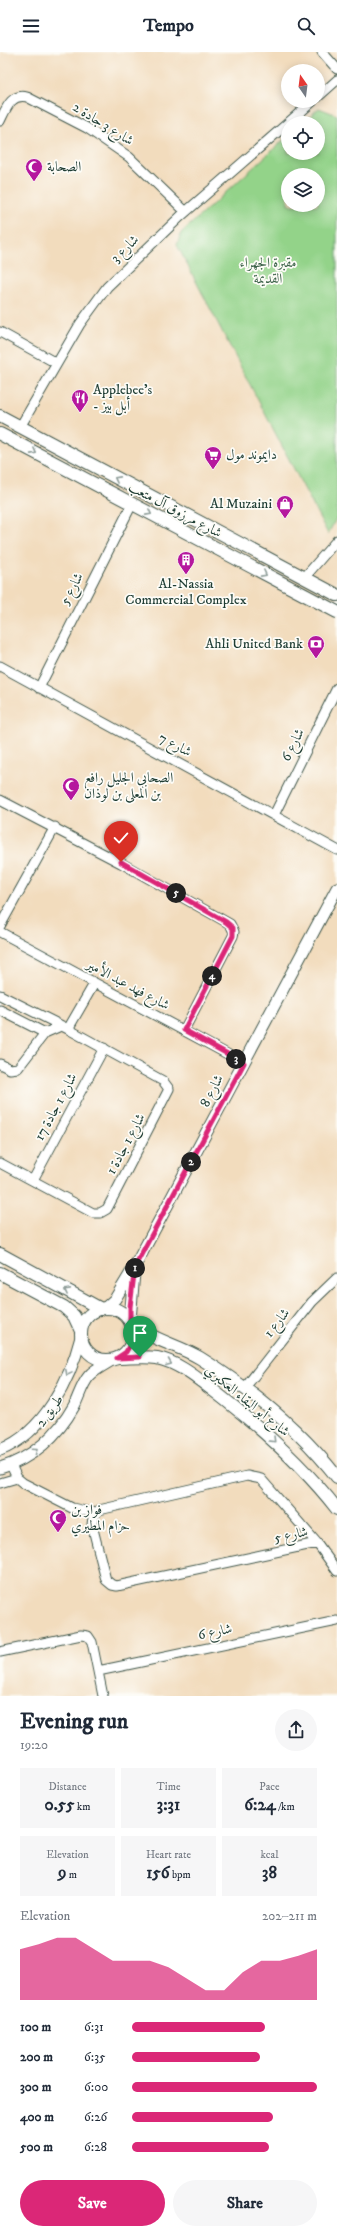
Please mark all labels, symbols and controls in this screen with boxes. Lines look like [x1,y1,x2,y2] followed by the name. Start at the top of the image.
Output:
[20,15,42,37] icon: menu
[143,15,194,37] text: Tempo
[295,15,317,37] icon: search
[281,64,325,108] north arrow
[281,64,325,212] map controls
[68,98,137,152] street label: شارع 3 جادة 2
[281,116,325,160] button: locate
[24,157,44,182] mosque icon: الصحابة
[47,158,81,176] place label: الصحابة
[281,168,325,212] button: layers
[107,231,144,268] street label: شارع 3
[239,254,297,288] park label: مقبرة الجهراء القديمة
[93,381,152,416] place label: Applebee's - أبل بيز
[70,388,90,413] restaurant icon: Applebee's - أبل بيز
[203,445,223,470] supermarket icon: دايموند مول
[226,446,277,464] place label: دايموند مول
[30,447,38,455] one-way arrow
[114,476,121,483] one-way arrow
[124,478,225,544] street label: شارع مرزوق آل متعب
[275,494,295,519] shop icon: Al Muzaini
[210,495,272,513] place label: Al Muzaini
[145,509,152,516] one-way arrow
[176,550,196,575] building icon: Al-Nassia Commercial Complex
[260,569,267,577] one-way arrow
[56,570,90,609] street label: شارع 5
[125,575,247,609] place label: Al-Nassia Commercial Complex
[306,634,326,659] bank icon: Ahli United Bank
[205,635,303,653] place label: Ahli United Bank
[277,725,311,765] street label: شارع 6
[155,729,195,763] street label: شارع 7
[84,769,173,803] place label: الصحابي الجليل رافع بن المعلى بن لوذان
[61,776,81,801] mosque icon: الصحابي الجليل رافع بن المعلى بن لوذان
[104,821,138,862] pin
[110,827,132,849] icon: check
[166,883,186,903] pin: 5
[173,886,179,900] text: 5
[81,953,174,1016] street label: شارع فهد عبد الأمير
[202,966,222,986] pin: 4
[209,969,215,983] text: 4
[226,1049,246,1069] pin: 3
[234,1052,238,1066] text: 3
[31,1070,83,1145] street label: شارع 1 جادة 17
[196,1072,230,1111] street label: شارع 8
[102,1110,151,1179] street label: شارع 1 جادة 1
[181,1152,201,1172] pin: 2
[188,1155,194,1169] text: 2
[125,1258,145,1278] pin: 1
[133,1261,137,1275] text: 1
[64,1288,71,1295] one-way arrow
[260,1305,296,1343] street label: شارع 1
[123,1316,157,1357] pin
[129,1322,151,1344] icon: arrive
[166,1358,173,1366] one-way arrow
[200,1360,294,1442] street label: شارع أبو البقاء العكبري
[65,1369,73,1376] one-way arrow
[32,1391,68,1431] street label: طريق 2
[268,1435,276,1443] one-way arrow
[31,1448,38,1456] one-way arrow
[71,1501,130,1538] place label: فواز بن حزام المطيري
[48,1508,68,1533] mosque icon: فواز بن حزام المطيري
[272,1523,310,1549] street label: شارع 5
[196,1620,234,1646] street label: شارع 6
[20,1708,128,1735] text: Evening run
[275,1709,317,1751] button: share
[20,1737,48,1753] text: 19:20
[49,1780,86,1794] text: Distance
[157,1780,180,1794] text: Time
[259,1780,280,1794] text: Pace
[45,1794,74,1816] text: 0.55
[157,1794,180,1816] text: 3:31
[244,1794,276,1816] text: 6:24
[74,1800,90,1814] text: km
[276,1800,295,1814] text: /km
[46,1848,89,1862] text: Elevation
[146,1848,191,1862] text: Heart rate
[260,1848,279,1862] text: kcal
[58,1862,66,1884] text: 9
[146,1862,170,1884] text: 156
[262,1862,277,1884] text: 38
[66,1868,77,1882] text: m
[170,1868,191,1882] text: bpm
[20,1908,70,1924] text: Elevation
[262,1908,317,1924] text: 202–211 m
[20,2019,51,2035] text: 100 m
[84,2019,104,2035] text: 6:31
[20,2049,53,2065] text: 200 m
[84,2049,105,2065] text: 6:35
[20,2079,51,2095] text: 300 m
[84,2079,108,2095] text: 6:00
[20,2109,54,2125] text: 400 m
[84,2109,107,2125] text: 6:26
[20,2139,53,2155] text: 500 m
[84,2139,107,2155] text: 6:28
[20,2180,165,2226] button: Save
[173,2180,317,2226] button: Share

